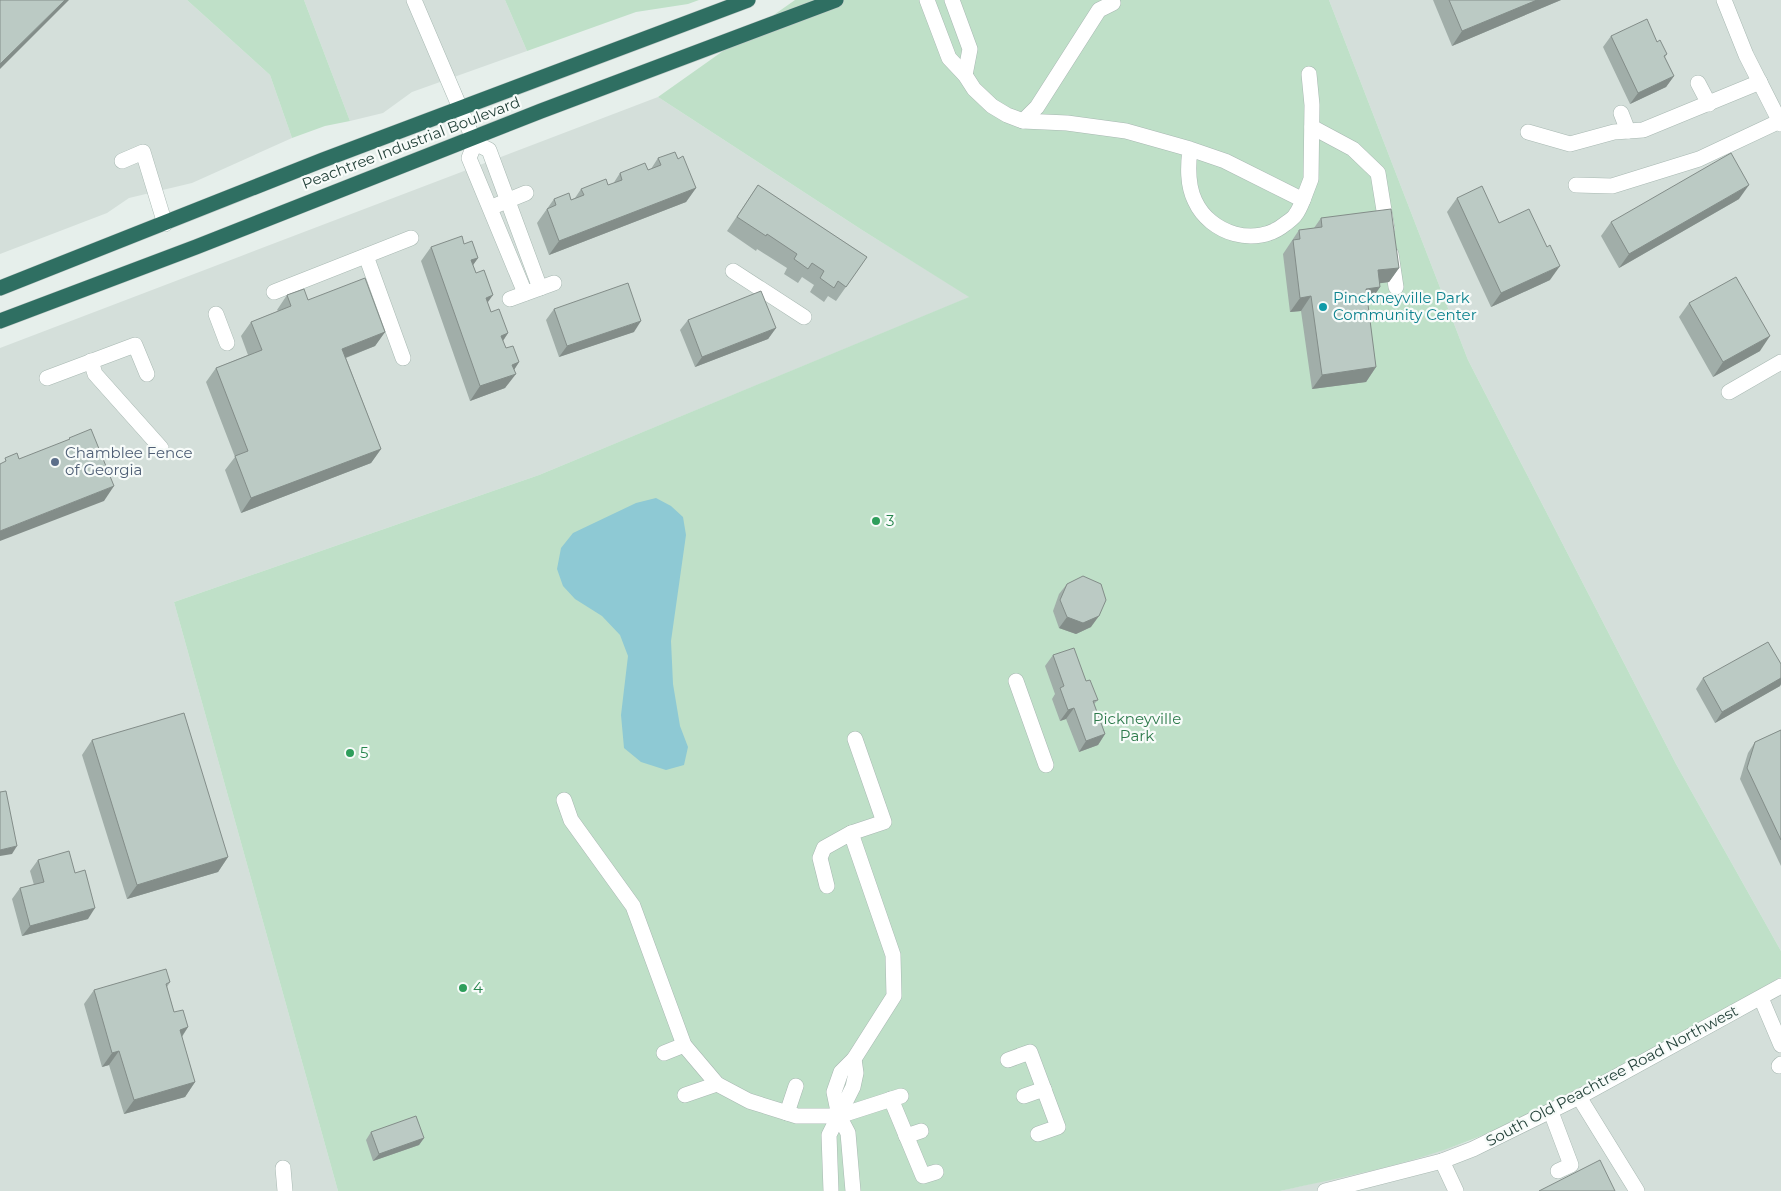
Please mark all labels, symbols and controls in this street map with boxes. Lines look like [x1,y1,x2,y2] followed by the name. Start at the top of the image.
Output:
[299,92,523,193] street label: Peachtree Industrial Boulevard
[1333,288,1477,324] place label: Pinckneyville Park Community Center
[1317,301,1329,313] marker: Pinckneyville Park Community Center
[65,443,193,479] place label: Chamblee Fence of Georgia
[49,456,61,468] marker: Chamblee Fence of Georgia
[886,511,894,530] place label: 3
[870,515,882,527] marker: 3
[1093,709,1181,745] park label: Pickneyville Park
[360,743,369,762] place label: 5
[344,747,356,759] marker: 5
[473,978,483,997] place label: 4
[457,982,469,994] marker: 4
[1482,1001,1741,1150] street label: South Old Peachtree Road Northwest

